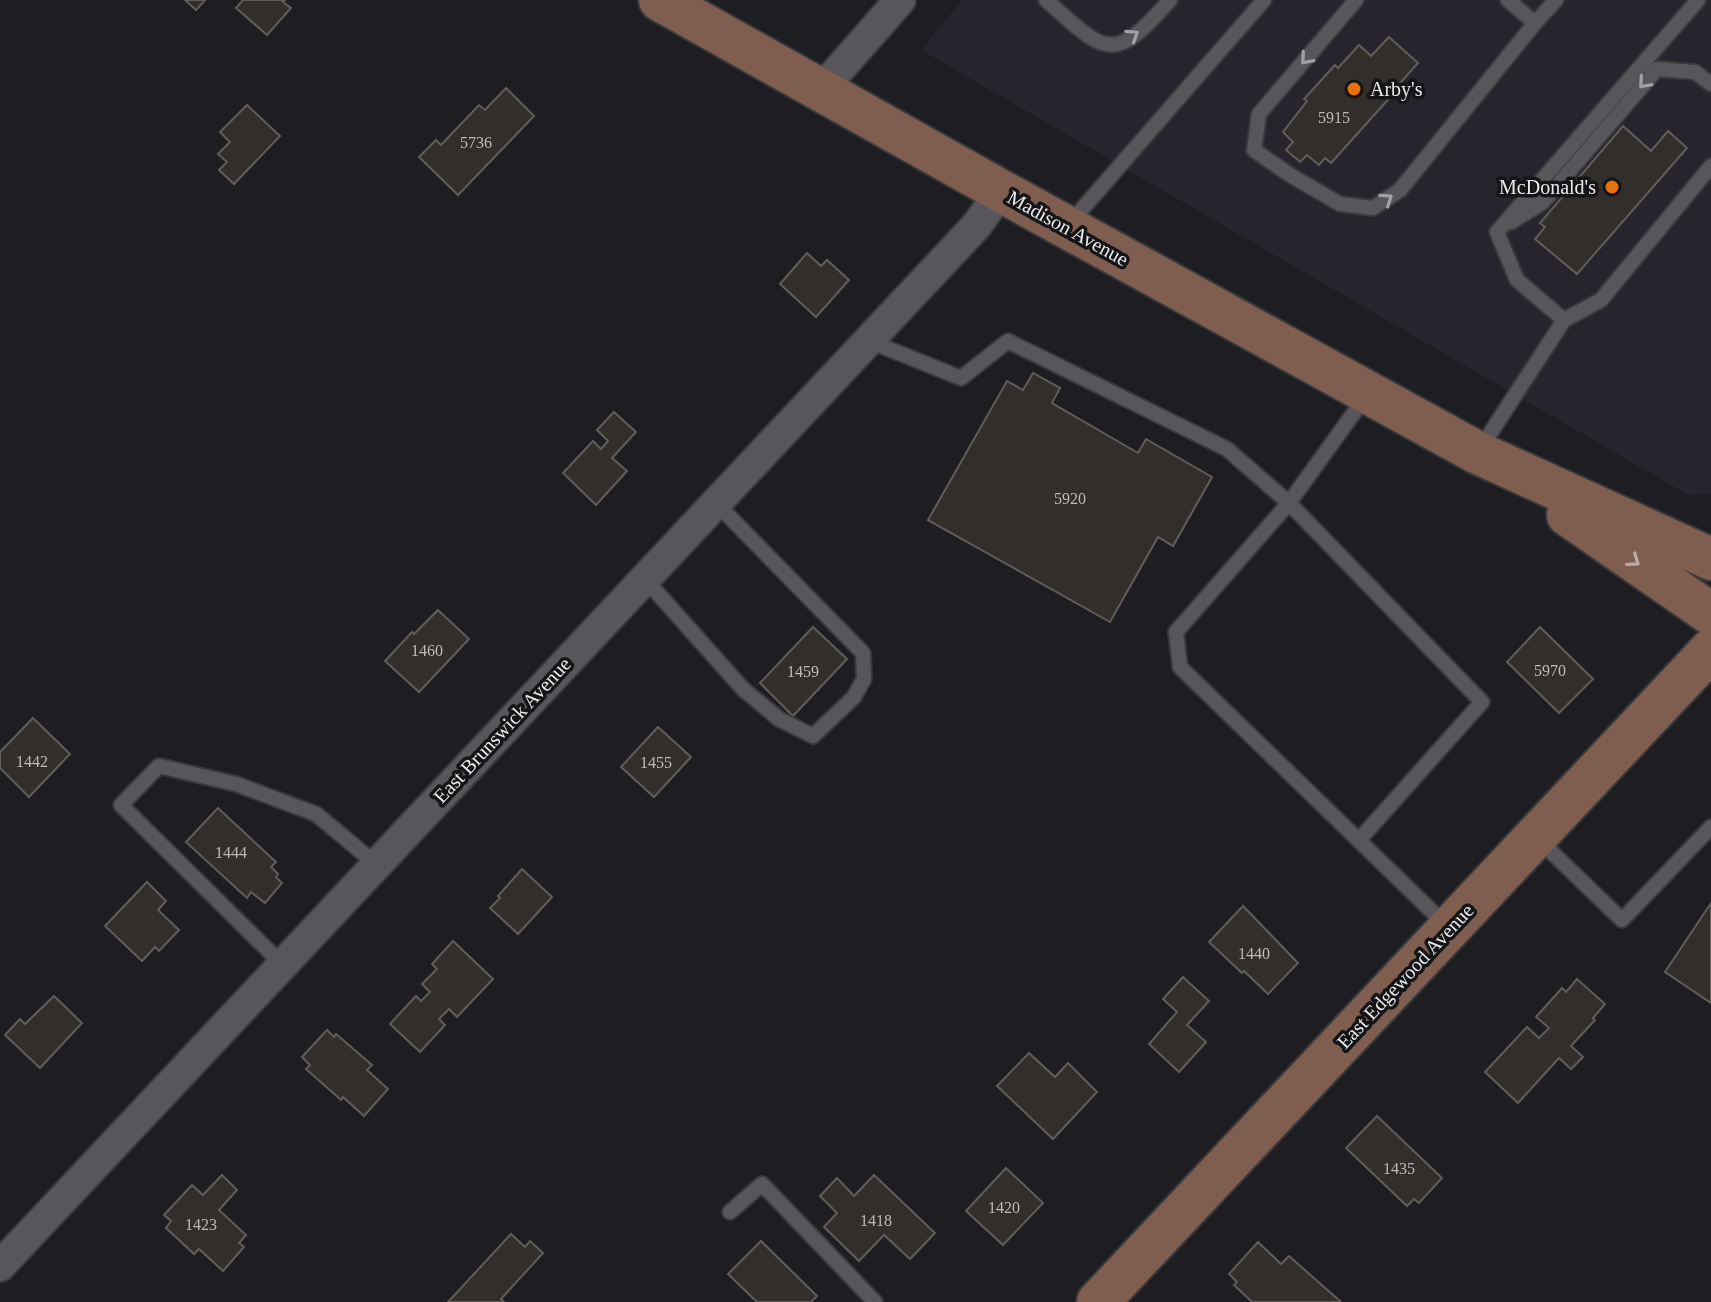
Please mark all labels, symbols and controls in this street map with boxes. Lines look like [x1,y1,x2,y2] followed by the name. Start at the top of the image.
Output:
[1124,30,1138,45] one-way arrow
[1301,50,1315,65] one-way arrow
[1639,74,1654,88] one-way arrow
[1370,78,1423,101] place label: Arby's
[1345,80,1363,98] marker: Arby's
[1318,109,1350,126] house number: 5915
[460,134,492,151] house number: 5736
[1499,176,1596,198] place label: McDonald's
[1603,178,1621,196] marker: McDonald's
[1004,186,1132,270] street label: Madison Avenue
[1378,194,1392,209] one-way arrow
[1054,490,1086,507] house number: 5920
[1626,551,1640,566] one-way arrow
[411,642,443,659] house number: 1460
[429,653,575,807] street label: East Brunswick Avenue
[1534,662,1566,679] house number: 5970
[787,663,819,680] house number: 1459
[16,753,48,770] house number: 1442
[640,754,672,771] house number: 1455
[215,844,247,861] house number: 1444
[1332,899,1479,1054] street label: East Edgewood Avenue
[1238,945,1270,962] house number: 1440
[1383,1160,1415,1177] house number: 1435
[988,1199,1020,1216] house number: 1420
[860,1212,892,1229] house number: 1418
[185,1216,217,1233] house number: 1423

